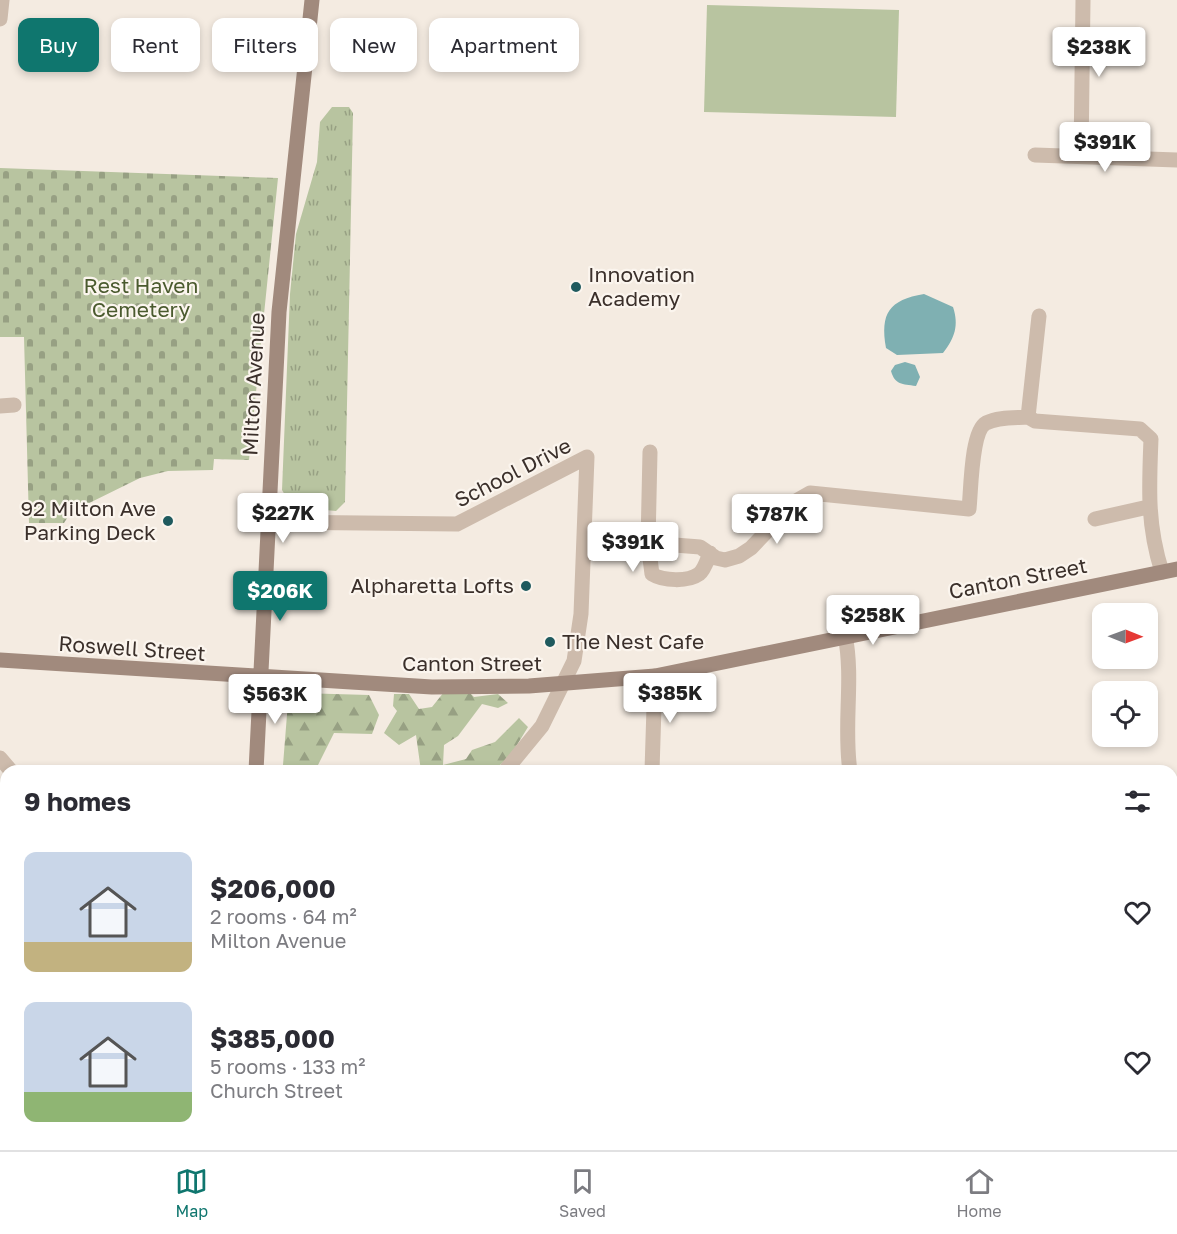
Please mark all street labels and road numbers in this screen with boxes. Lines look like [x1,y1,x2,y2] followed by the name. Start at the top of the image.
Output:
[236,312,270,456] street label: Milton Avenue
[450,432,575,513] street label: School Drive
[947,552,1089,604] street label: Canton Street
[58,630,207,666] street label: Roswell Street
[402,650,542,676] street label: Canton Street

